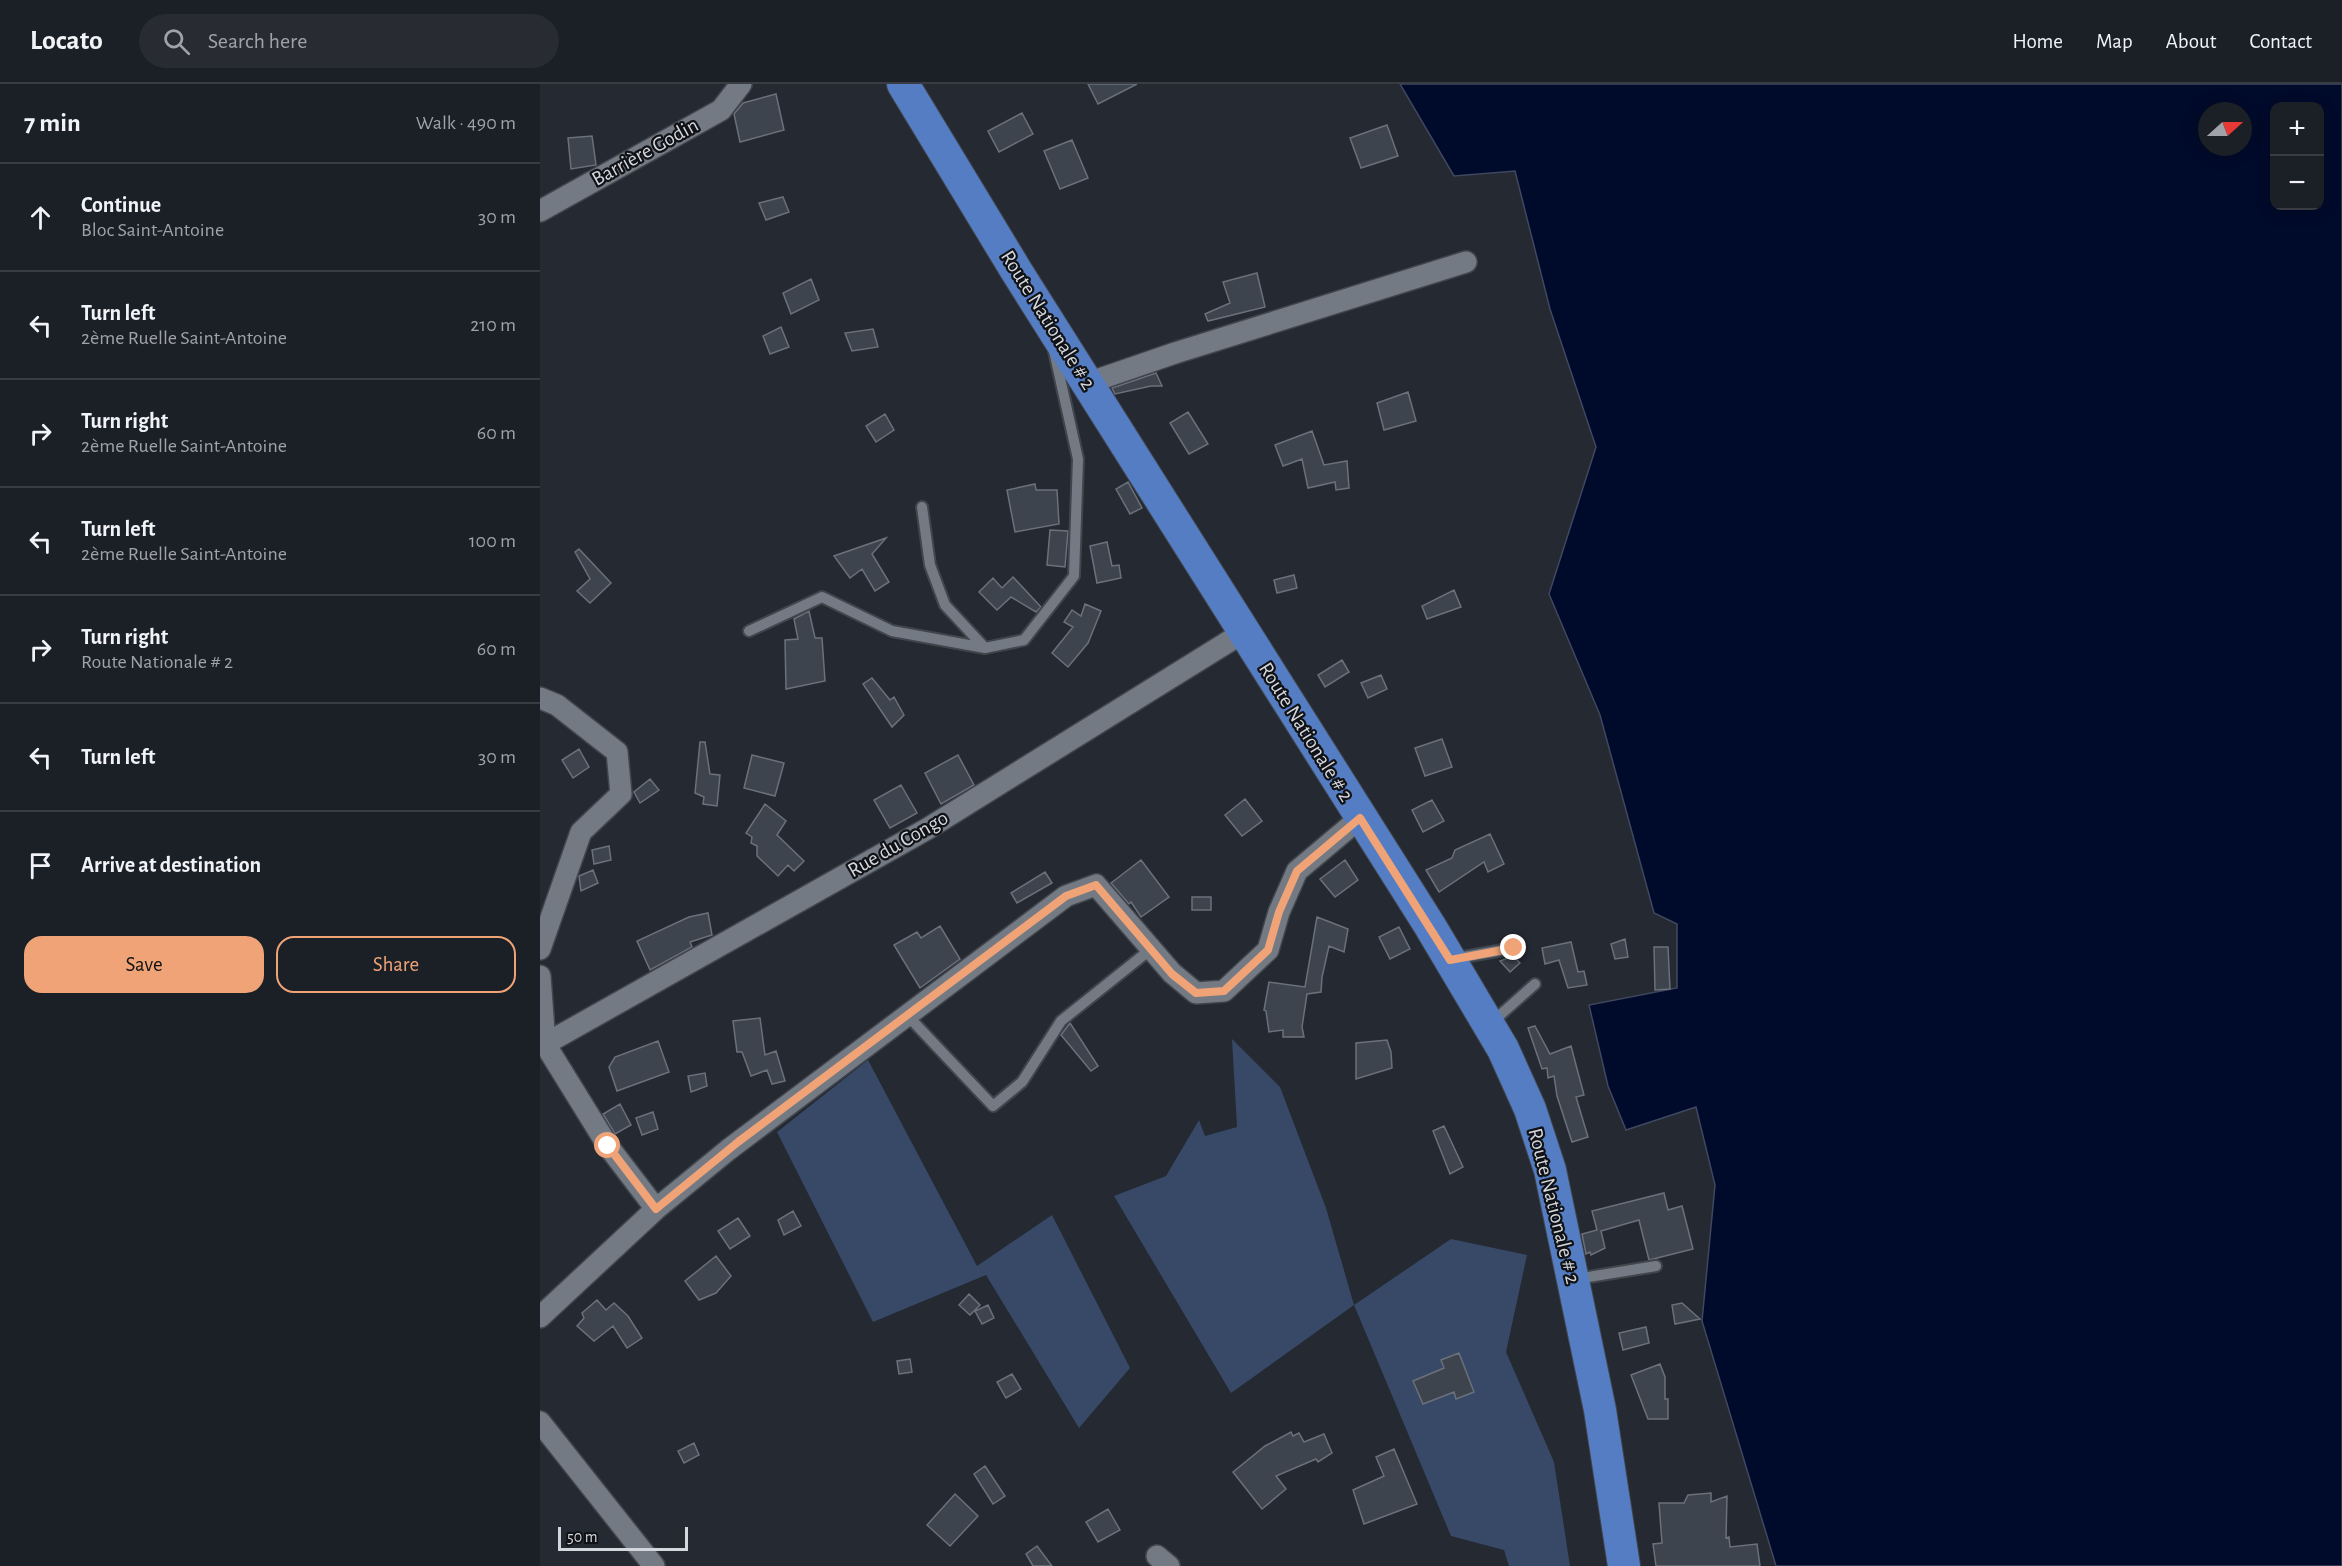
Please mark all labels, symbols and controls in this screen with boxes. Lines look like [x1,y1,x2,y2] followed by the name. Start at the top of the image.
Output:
[139,14,559,68] search box
[160,25,193,58] icon: search
[30,27,103,55] text: Locato
[208,30,307,52] text: Search here
[2012,31,2063,52] text: Home
[2096,31,2133,52] text: Map
[2166,31,2216,52] text: About
[2249,31,2312,52] text: Contact
[2198,102,2252,156] north arrow
[2270,102,2324,210] map controls
[2270,102,2324,156] button: +
[24,110,81,136] text: 7 min
[416,113,516,133] text: Walk · 490 m
[588,114,702,190] street label: Barrière Godin
[2270,156,2324,210] button: −
[81,194,161,216] text: Continue
[24,201,57,234] icon: ahead
[478,207,516,227] text: 30 m
[81,220,224,240] text: Bloc Saint-Antoine
[997,247,1099,393] street label: Route Nationale # 2
[81,302,155,324] text: Turn left
[24,309,57,342] icon: left
[470,315,516,335] text: 210 m
[81,328,287,348] text: 2ème Ruelle Saint-Antoine
[81,410,168,432] text: Turn right
[24,417,57,450] icon: right
[477,423,516,443] text: 60 m
[81,436,287,456] text: 2ème Ruelle Saint-Antoine
[81,518,155,540] text: Turn left
[24,525,57,558] icon: left
[469,531,516,551] text: 100 m
[81,544,287,564] text: 2ème Ruelle Saint-Antoine
[81,626,168,648] text: Turn right
[24,633,57,666] icon: right
[477,639,516,659] text: 60 m
[81,652,233,672] text: Route Nationale # 2
[1255,659,1357,805] street label: Route Nationale # 2
[24,741,57,774] icon: left
[81,746,155,768] text: Turn left
[478,747,516,767] text: 30 m
[844,807,952,881] street label: Rue du Congo
[24,849,57,882] icon: arrive
[81,854,261,876] text: Arrive at destination
[1500,934,1526,960] route end
[24,936,264,993] button: Save
[276,936,516,993] button: Share
[1524,1126,1584,1286] street label: Route Nationale # 2
[594,1132,620,1158] route start
[558,1524,688,1552] scale bar
[567,1529,598,1545] text: 50 m

